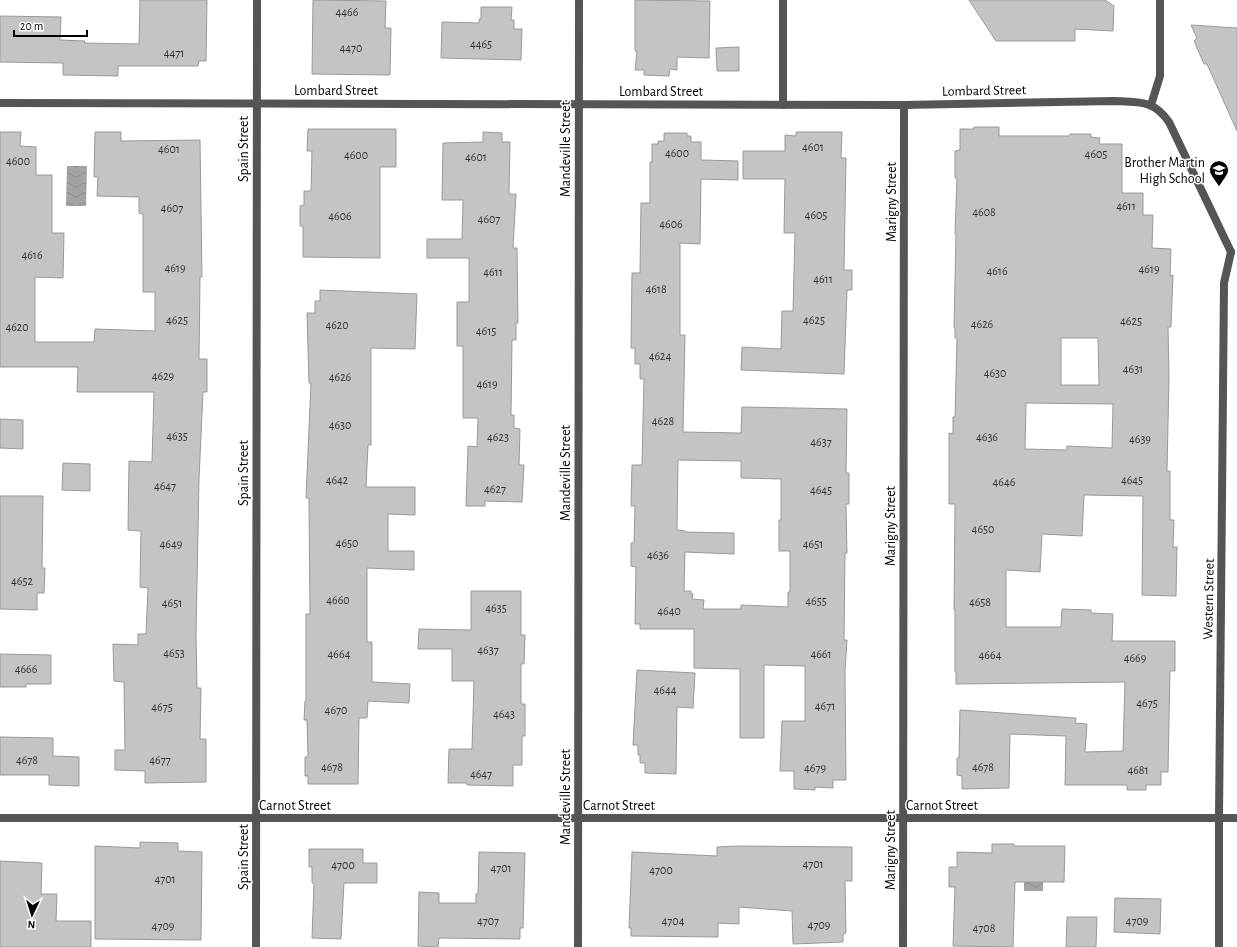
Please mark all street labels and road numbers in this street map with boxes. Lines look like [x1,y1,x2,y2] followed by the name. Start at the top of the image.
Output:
[942,83,1027,99] street label: Lombard Street
[294,84,379,98] street label: Lombard Street
[619,85,704,99] street label: Lombard Street
[559,100,573,197] street label: Mandeville Street
[237,115,251,182] street label: Spain Street
[885,161,899,242] street label: Marigny Street
[559,424,573,521] street label: Mandeville Street
[237,439,251,506] street label: Spain Street
[884,485,898,566] street label: Marigny Street
[1201,558,1217,640] street label: Western Street
[559,748,573,845] street label: Mandeville Street
[259,799,332,813] street label: Carnot Street
[583,799,656,813] street label: Carnot Street
[906,799,979,813] street label: Carnot Street
[884,809,898,890] street label: Marigny Street
[237,823,251,890] street label: Spain Street

